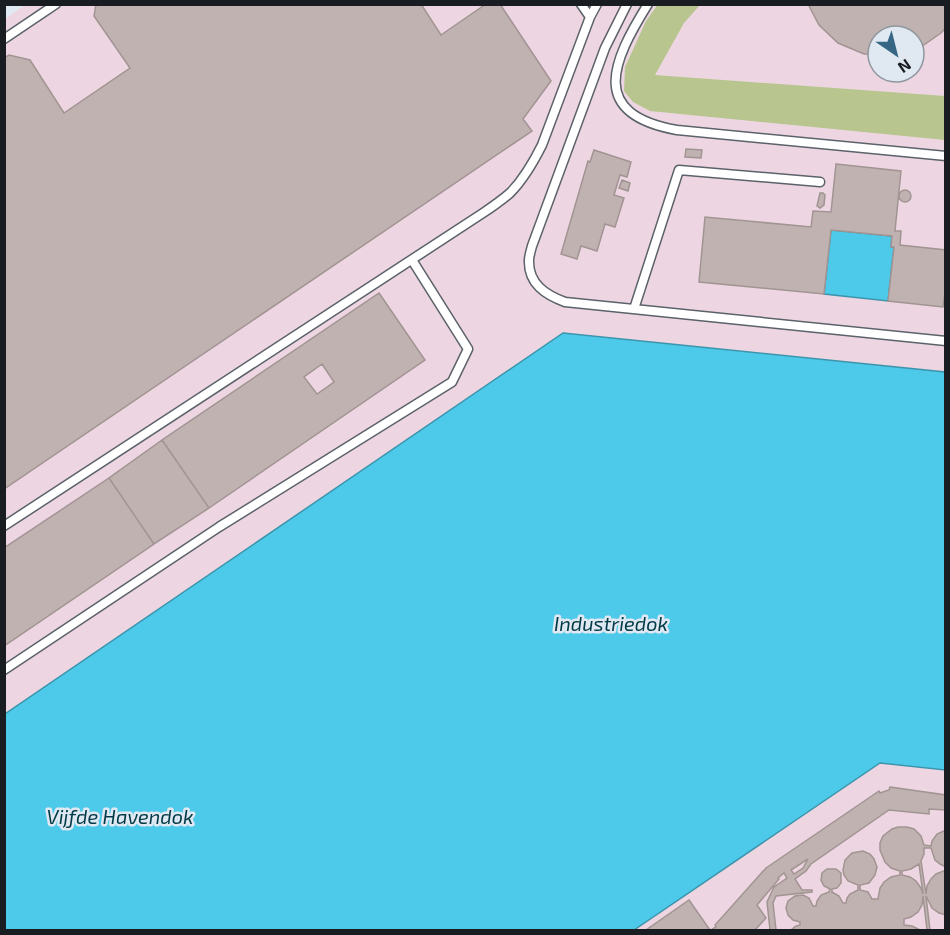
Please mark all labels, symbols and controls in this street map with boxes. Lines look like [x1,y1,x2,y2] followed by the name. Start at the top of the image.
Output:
[866,24,926,84] north arrow
[895,56,915,78] text: N
[554,611,668,635] water label: Industriedok
[47,804,193,828] water label: Vijfde Havendok

